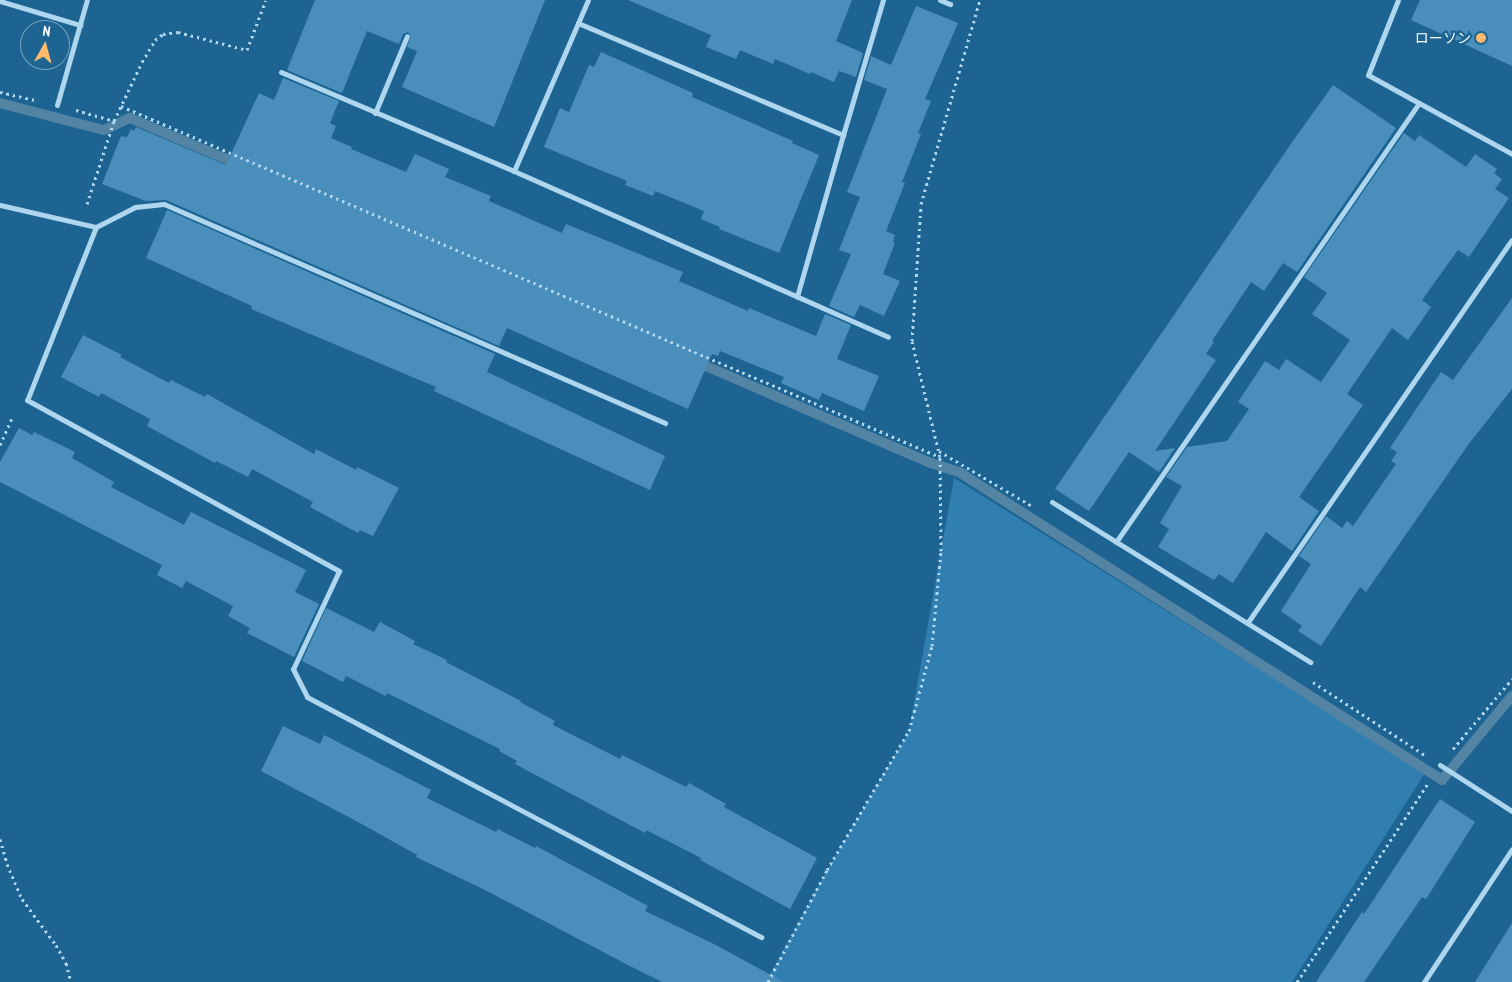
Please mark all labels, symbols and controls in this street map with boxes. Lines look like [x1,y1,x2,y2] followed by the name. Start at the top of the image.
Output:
[20,20,70,70] north arrow
[42,22,52,40] text: N
[1415,30,1471,46] place label: ローソン
[1475,32,1487,44] marker: ローソン

